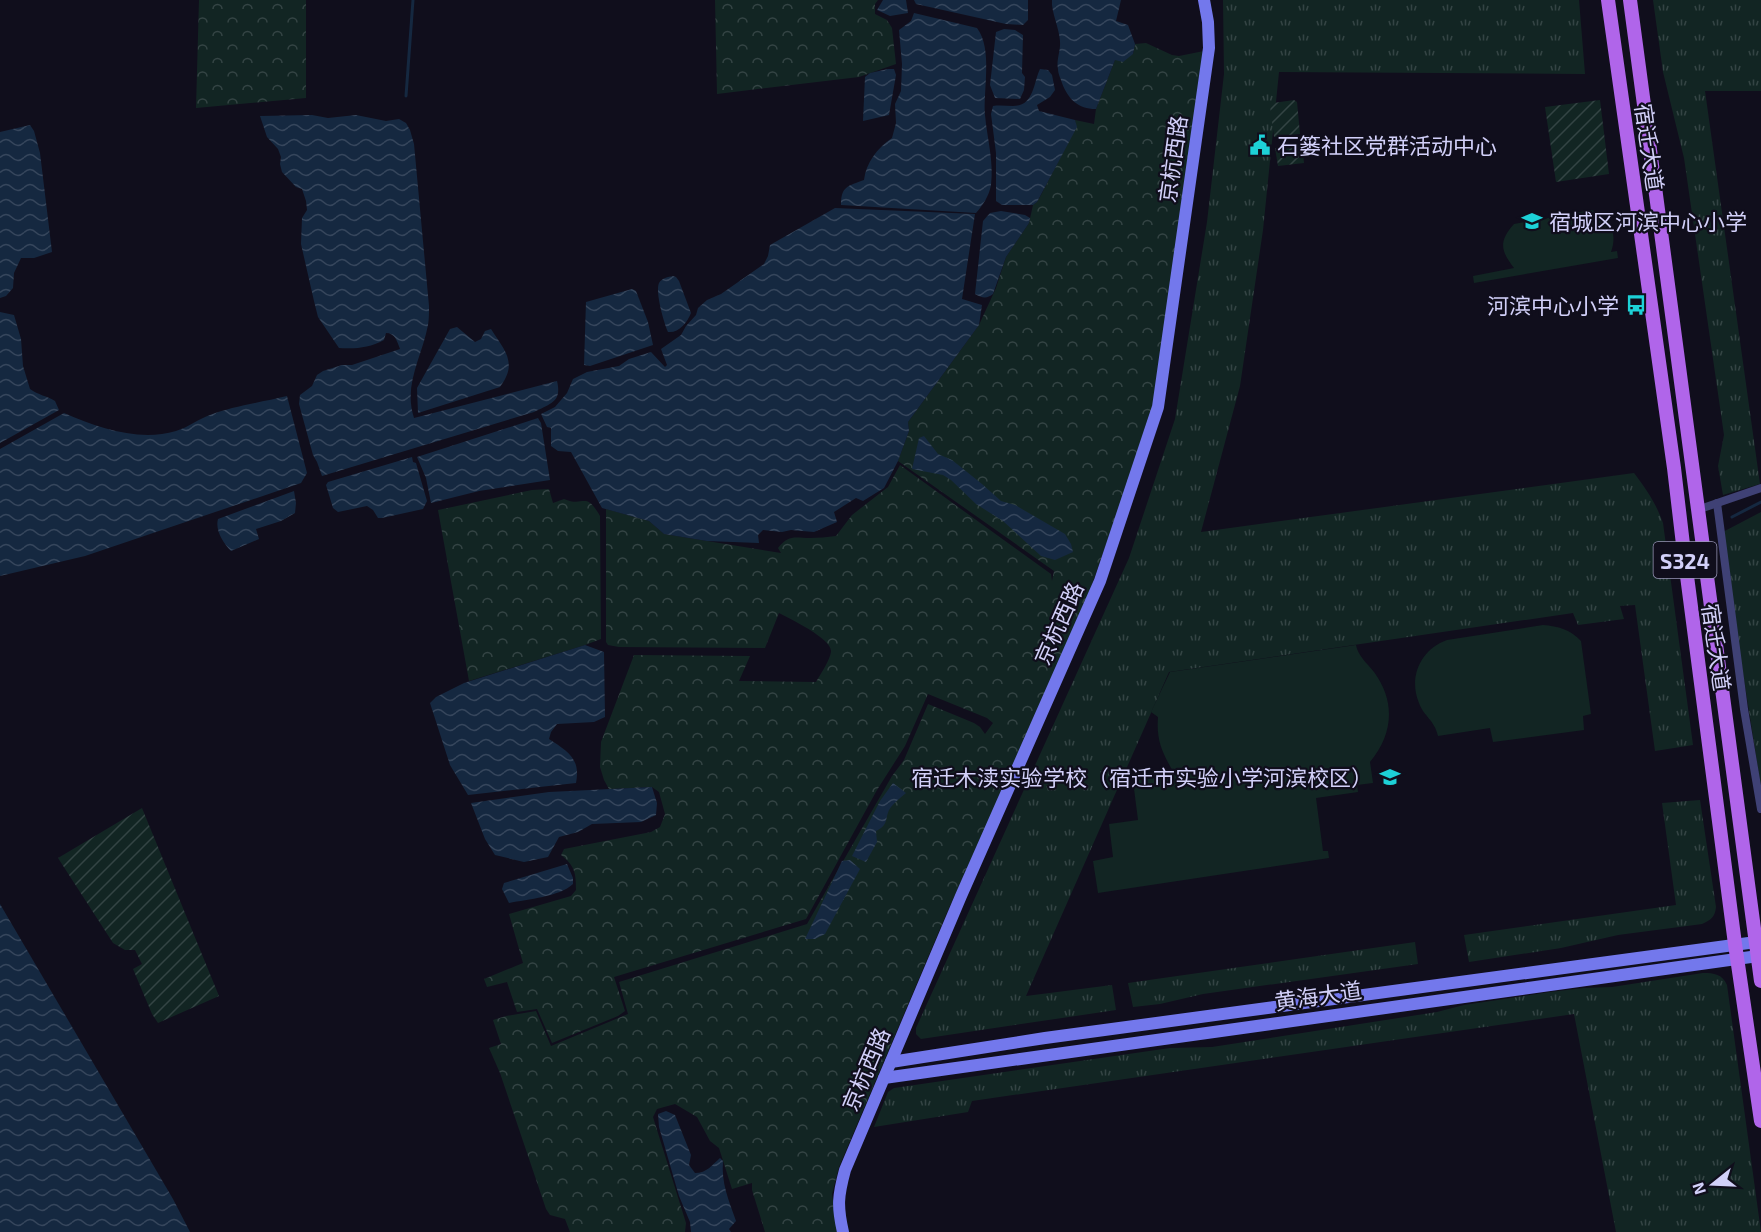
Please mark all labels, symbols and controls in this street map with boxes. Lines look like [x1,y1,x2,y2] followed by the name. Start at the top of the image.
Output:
[1631,102,1669,192] street label: 宿迁大道
[1153,114,1191,204] street label: 京杭西路
[1277,132,1497,158] place label: 石篓社区党群活动中心
[1248,133,1272,157] public building icon: 石篓社区党群活动中心
[1549,208,1747,234] place label: 宿城区河滨中心小学
[1520,209,1544,233] school or university icon: 宿城区河滨中心小学
[1487,292,1619,318] place label: 河滨中心小学
[1624,293,1648,317] bus stop icon: 河滨中心小学
[1654,542,1716,578] road number: S324
[1028,578,1088,668] street label: 京杭西路
[1698,602,1736,692] street label: 宿迁大道
[911,764,1373,790] place label: 宿迁木渎实验学校（宿迁市实验小学河滨校区）
[1378,765,1402,789] school or university icon: 宿迁木渎实验学校（宿迁市实验小学河滨校区）
[1273,976,1363,1014] street label: 黄海大道
[836,1023,894,1115] street label: 京杭西路
[1683,1154,1743,1214] north arrow
[1687,1180,1709,1197] text: N

